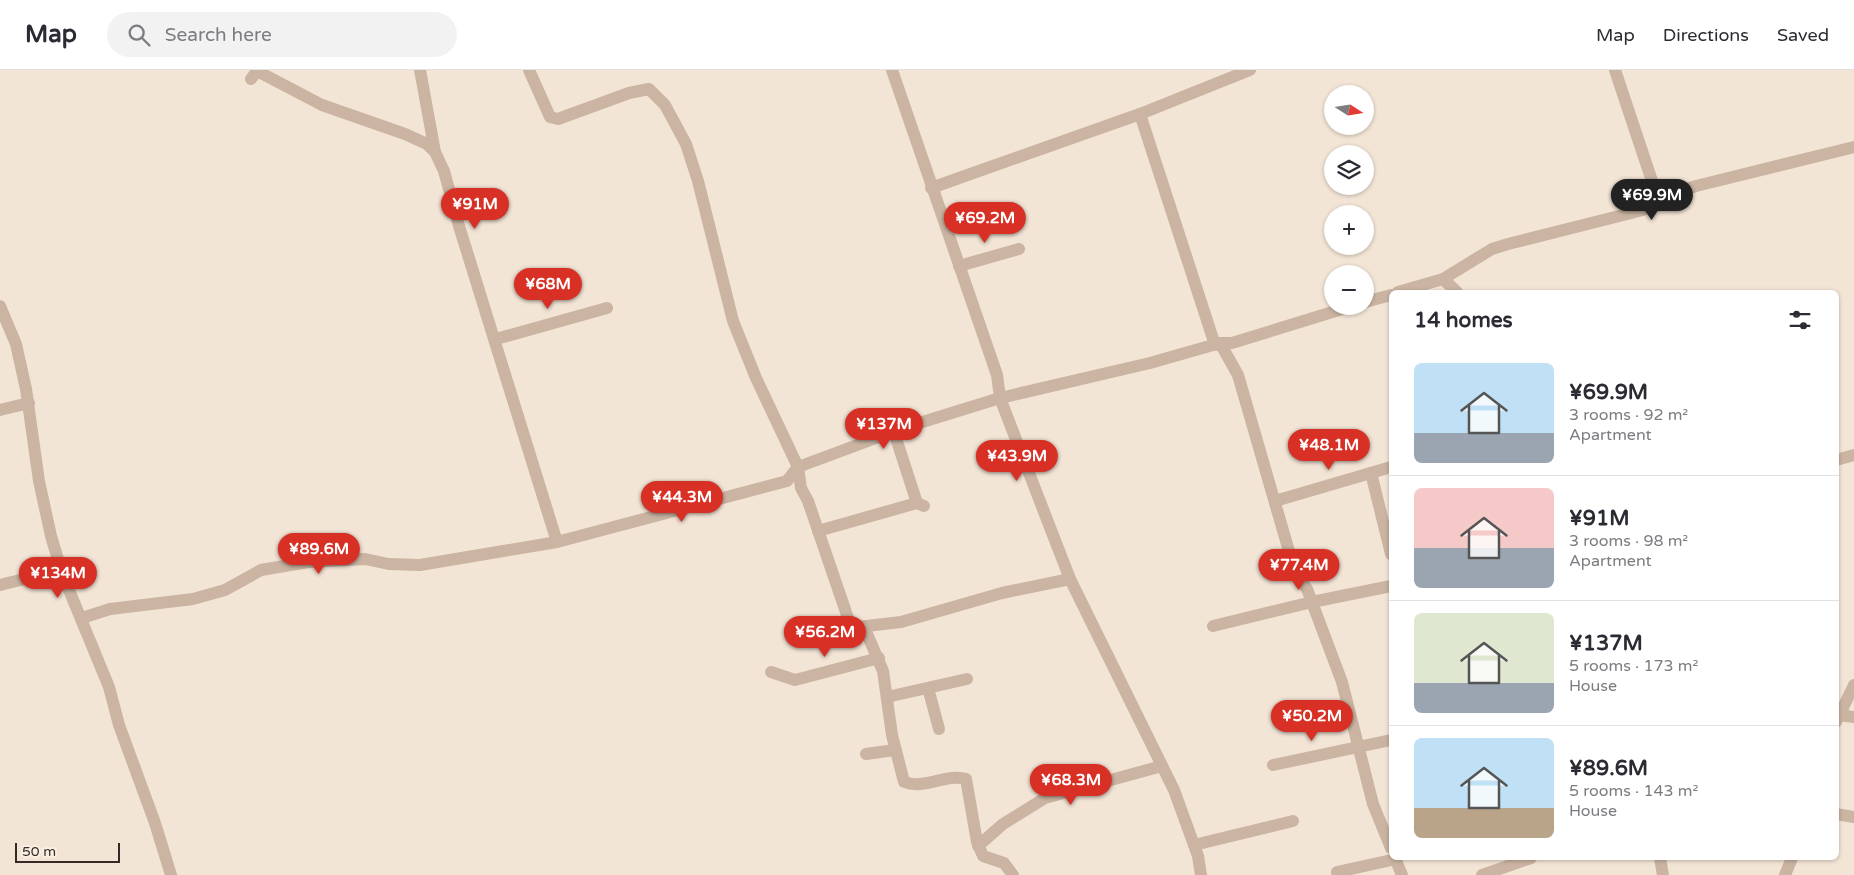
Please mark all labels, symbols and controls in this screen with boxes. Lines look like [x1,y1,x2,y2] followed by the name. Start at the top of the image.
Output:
[107,12,457,57] search box
[25,20,77,49] text: Map
[125,21,153,49] icon: search
[165,24,272,46] text: Search here
[1596,24,1635,46] text: Map
[1663,24,1749,46] text: Directions
[1777,24,1829,46] text: Saved
[1324,85,1374,135] north arrow
[1324,85,1374,315] map controls
[1324,145,1374,195] button: layers
[1611,178,1693,221] pin: ¥69.9M
[1622,185,1682,205] text: ¥69.9M
[445,188,505,230] pin: ¥91M
[452,194,498,214] text: ¥91M
[944,202,1026,244] pin: ¥69.2M
[1324,205,1374,255] button: +
[955,208,1015,228] text: ¥69.2M
[1324,265,1374,315] button: −
[518,268,578,310] pin: ¥68M
[525,274,571,294] text: ¥68M
[1786,306,1814,334] icon: filters
[1414,308,1513,333] text: 14 homes
[1569,380,1648,405] text: ¥69.9M
[1454,383,1514,443] icon: home
[1569,405,1688,425] text: 3 rooms · 92 m²
[849,408,919,450] pin: ¥137M
[856,414,912,434] text: ¥137M
[1569,425,1652,445] text: Apartment
[1288,428,1370,471] pin: ¥48.1M
[1299,435,1359,455] text: ¥48.1M
[976,440,1058,482] pin: ¥43.9M
[987,446,1047,466] text: ¥43.9M
[641,480,723,523] pin: ¥44.3M
[652,487,712,507] text: ¥44.3M
[1569,506,1629,531] text: ¥91M
[1454,508,1514,568] icon: home
[1569,531,1688,551] text: 3 rooms · 98 m²
[278,532,360,575] pin: ¥89.6M
[289,539,349,559] text: ¥89.6M
[1258,548,1340,591] pin: ¥77.4M
[1569,551,1652,571] text: Apartment
[1269,555,1329,575] text: ¥77.4M
[23,556,93,599] pin: ¥134M
[30,563,86,583] text: ¥134M
[784,616,866,658] pin: ¥56.2M
[795,622,855,642] text: ¥56.2M
[1569,631,1643,656] text: ¥137M
[1454,633,1514,693] icon: home
[1569,656,1698,676] text: 5 rooms · 173 m²
[1569,676,1617,696] text: House
[1271,700,1353,742] pin: ¥50.2M
[1282,706,1342,726] text: ¥50.2M
[1569,756,1648,781] text: ¥89.6M
[1454,758,1514,818] icon: home
[1030,764,1112,806] pin: ¥68.3M
[1041,770,1101,790] text: ¥68.3M
[1569,781,1698,801] text: 5 rooms · 143 m²
[1569,801,1617,821] text: House
[15,840,120,863] scale bar
[22,843,56,860] text: 50 m

